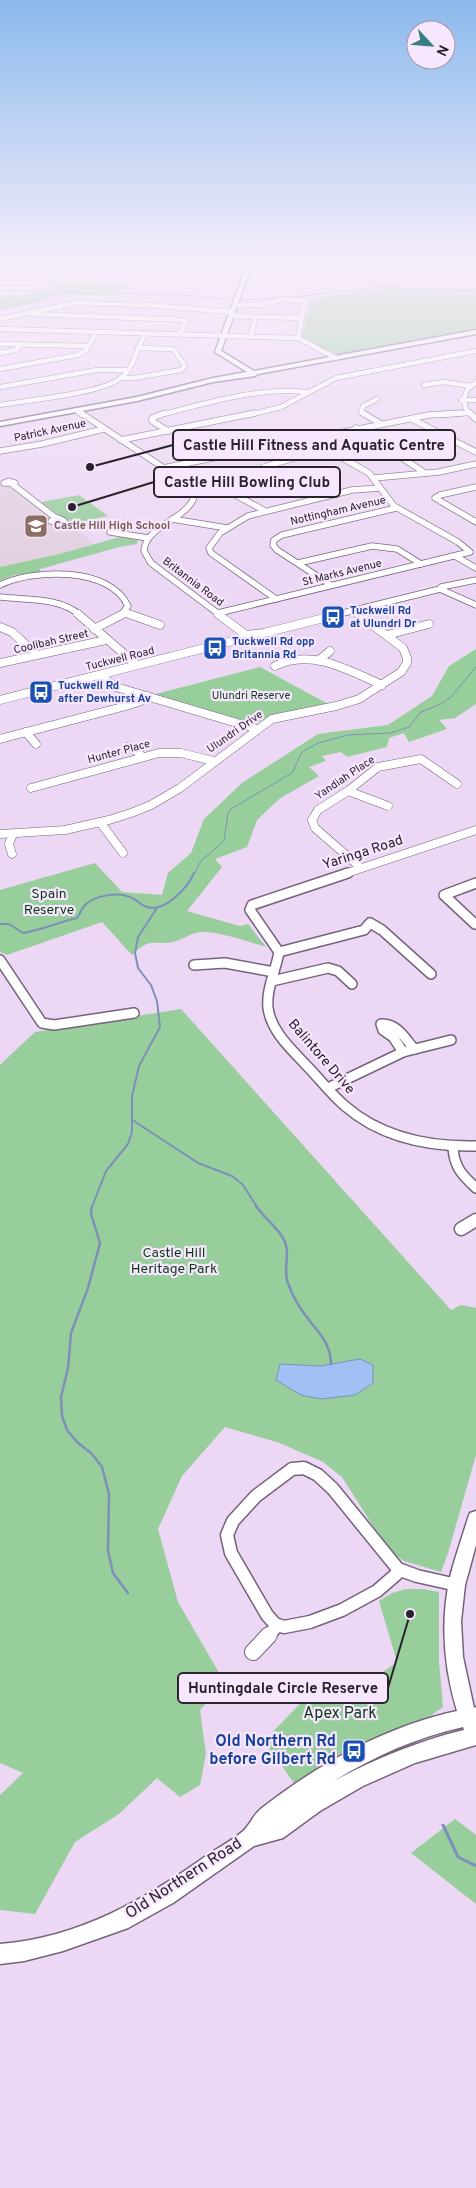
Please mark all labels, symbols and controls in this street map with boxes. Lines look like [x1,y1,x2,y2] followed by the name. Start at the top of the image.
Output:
[406,20,456,70] north arrow
[431,42,451,58] text: N
[13,417,87,445] street label: Patrick Avenue
[173,430,455,460] callout: Castle Hill Fitness and Aquatic Centre
[183,437,445,456] text: Castle Hill Fitness and Aquatic Centre
[154,467,340,497] callout: Castle Hill Bowling Club
[164,474,330,493] text: Castle Hill Bowling Club
[289,493,387,529] street label: Nottingham Avenue
[23,513,49,539] school or university icon: Castle Hill High School
[54,519,170,533] place label: Castle Hill High School
[159,554,227,610] street label: Britannia Road
[301,556,383,590] street label: St Marks Avenue
[320,604,346,630] bus stop icon: Tuckwell Rd at Ulundri Dr
[350,604,417,631] place label: Tuckwell Rd at Ulundri Dr
[12,627,90,657] street label: Coolibah Street
[202,635,228,661] bus stop icon: Tuckwell Rd opp Britannia Rd
[232,635,315,662] place label: Tuckwell Rd opp Britannia Rd
[84,644,156,674] street label: Tuckwell Road
[28,679,54,705] bus stop icon: Tuckwell Rd after Dewhurst Av
[58,679,151,706] place label: Tuckwell Rd after Dewhurst Av
[212,689,290,703] park label: Ulundri Reserve
[204,708,266,756] street label: Ulundri Drive
[86,737,152,767] street label: Hunter Place
[312,753,378,803] street label: Yandiah Place
[321,832,405,874] street label: Yaringa Road
[24,886,74,919] park label: Spain Reserve
[284,1016,358,1098] street label: Balintore Drive
[131,1245,217,1278] park label: Castle Hill Heritage Park
[178,1673,388,1703] callout: Huntingdale Circle Reserve
[188,1680,378,1699] text: Huntingdale Circle Reserve
[303,1704,377,1724] park label: Apex Park
[209,1732,336,1770] place label: Old Northern Rd before Gilbert Rd
[341,1738,367,1764] bus stop icon: Old Northern Rd before Gilbert Rd
[122,1834,246,1924] street label: Old Northern Road

